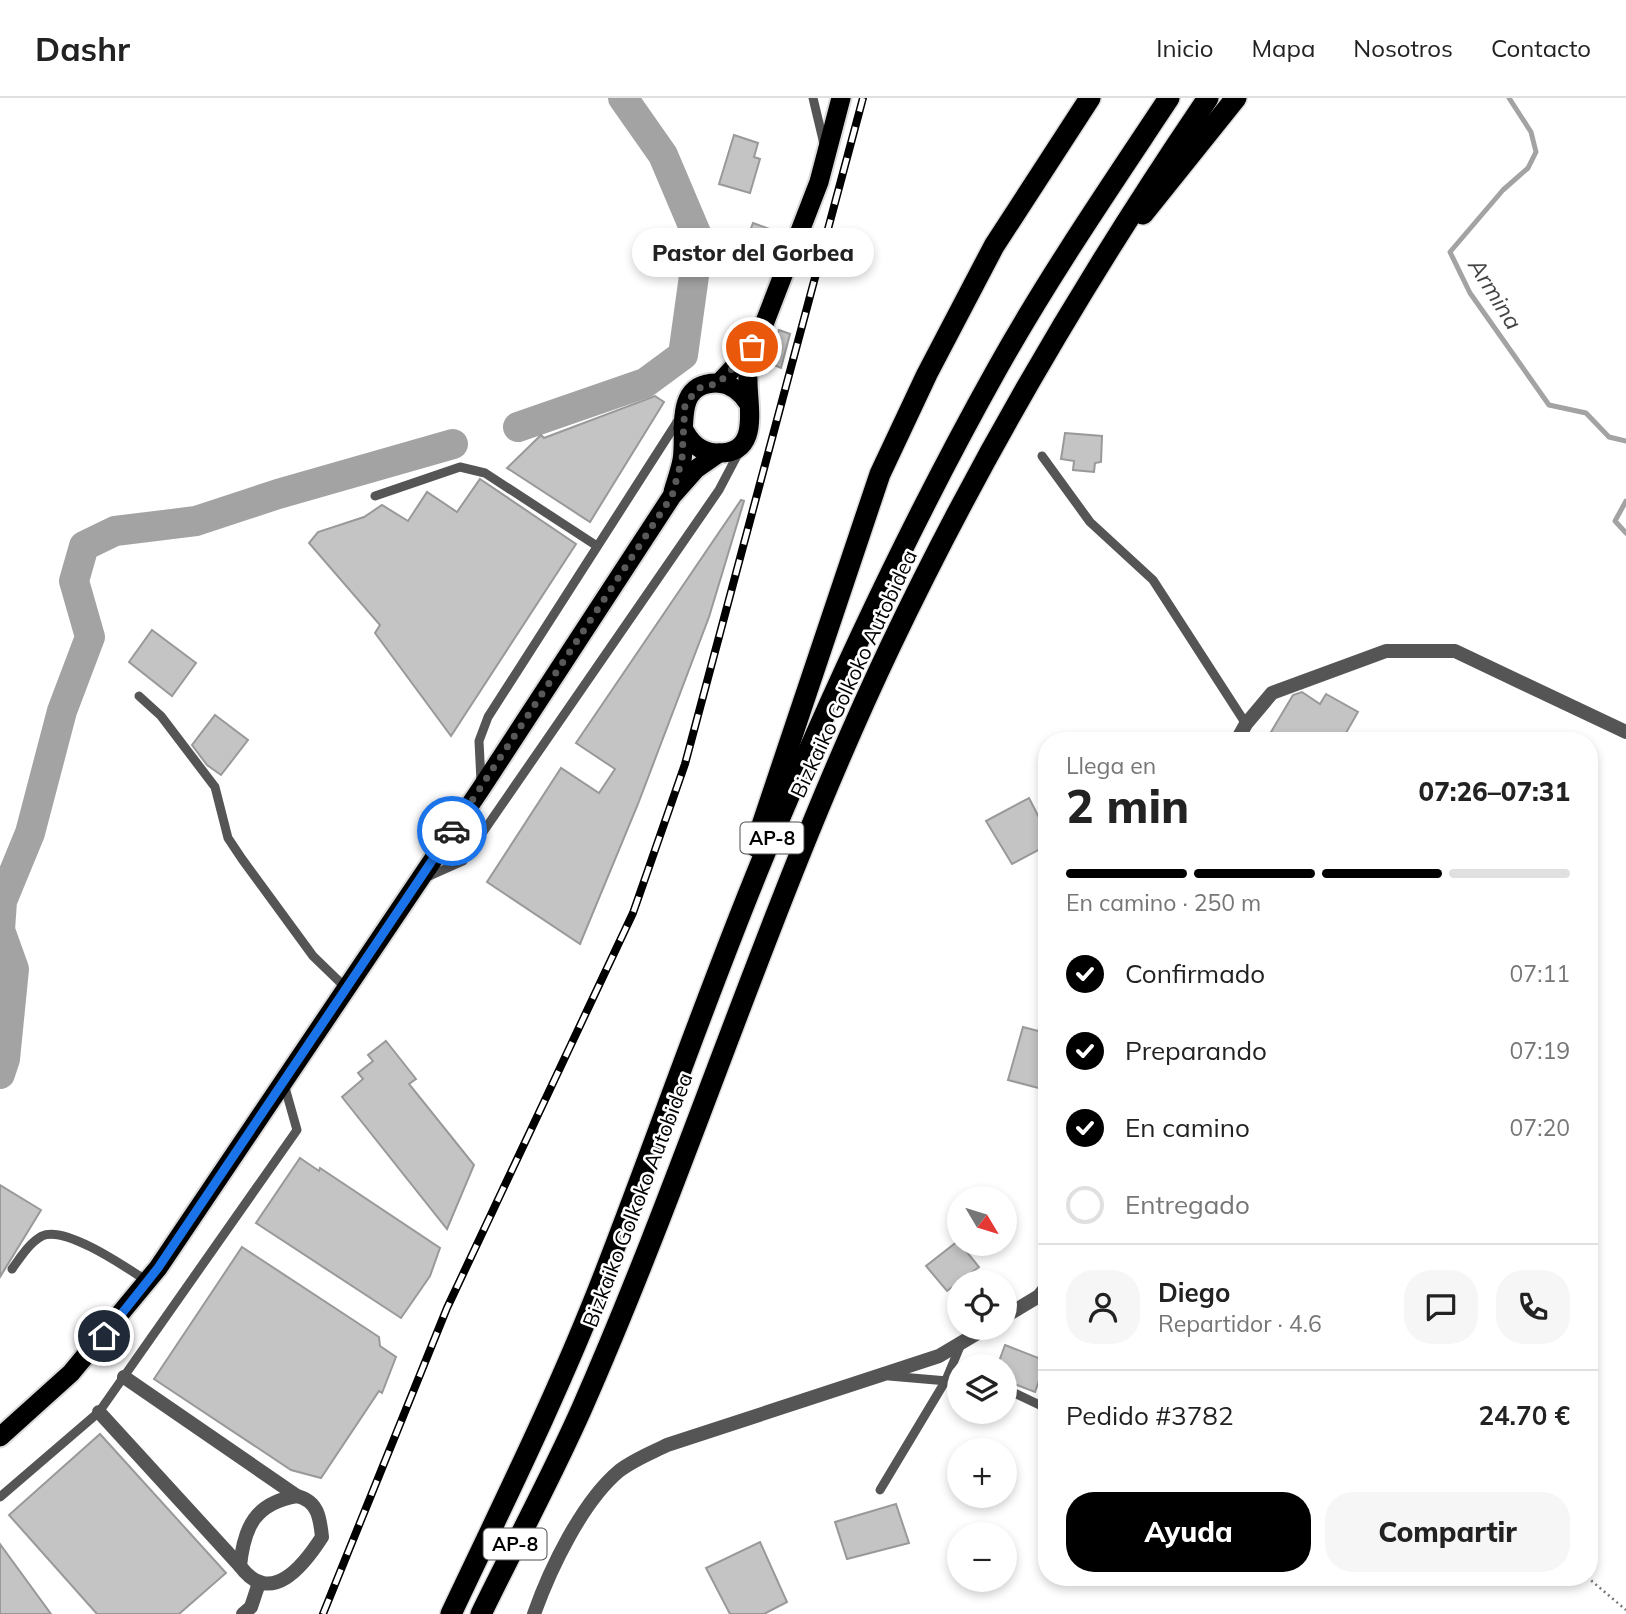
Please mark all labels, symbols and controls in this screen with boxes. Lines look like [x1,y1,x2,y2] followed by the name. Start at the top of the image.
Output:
[35,28,130,69] text: Dashr
[1156,33,1213,63] text: Inicio
[1251,33,1315,63] text: Mapa
[1353,33,1453,63] text: Nosotros
[1491,33,1591,63] text: Contacto
[631,228,873,277] callout: Pastor del Gorbea
[652,238,854,267] text: Pastor del Gorbea
[1462,252,1529,335] water label: Armina
[722,317,782,377] pin
[733,328,771,366] icon: bag
[784,546,922,802] street label: Bizkaiko Golkoko Autobidea
[1066,751,1156,780] text: Llega en
[1419,775,1570,808] text: 07:26–07:31
[1066,777,1189,835] text: 2 min
[417,796,487,866] courier
[433,812,471,850] icon: car
[740,822,804,853] road number: AP-8
[1066,888,1261,917] text: En camino · 250 m
[1066,955,1104,993] icon: check
[1125,957,1265,990] text: Confirmado
[1510,959,1570,988] text: 07:11
[1066,1032,1104,1070] icon: check
[1125,1034,1267,1067] text: Preparando
[1510,1036,1570,1065] text: 07:19
[576,1069,698,1331] street label: Bizkaiko Golkoko Autobidea
[1066,1109,1104,1147] icon: check
[1125,1111,1250,1144] text: En camino
[1510,1113,1570,1142] text: 07:20
[947,1186,1017,1256] north arrow
[947,1186,1017,1592] map controls
[1125,1188,1250,1221] text: Entregado
[947,1270,1017,1340] button: locate
[1066,1270,1140,1344] button: person
[1404,1270,1478,1344] button: chat
[1496,1270,1570,1344] button: phone
[1158,1276,1230,1309] text: Diego
[74,1306,134,1366] pin
[1158,1309,1322,1338] text: Repartidor · 4.6
[85,1317,123,1355] icon: home
[947,1354,1017,1424] button: layers
[1066,1399,1234,1432] text: Pedido #3782
[1478,1399,1570,1432] text: 24.70 €
[947,1438,1017,1508] button: +
[1066,1492,1311,1572] button: Ayuda
[1325,1492,1570,1572] button: Compartir
[947,1522,1017,1592] button: −
[484,1528,546,1560] road number: AP-8

